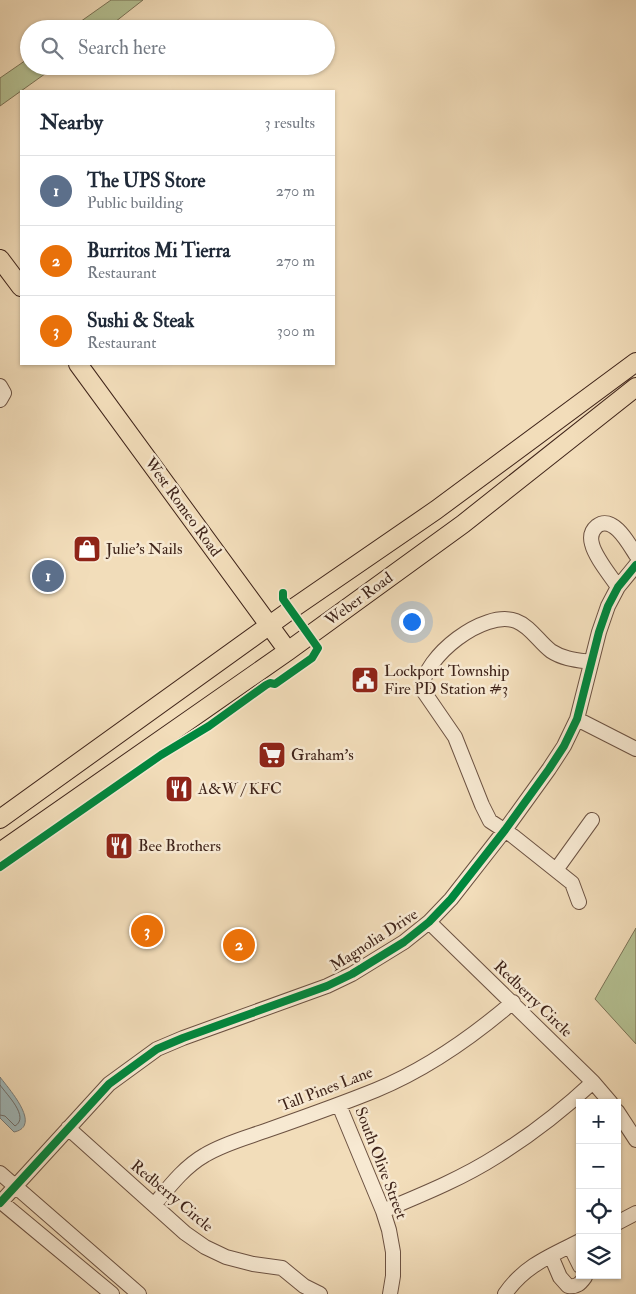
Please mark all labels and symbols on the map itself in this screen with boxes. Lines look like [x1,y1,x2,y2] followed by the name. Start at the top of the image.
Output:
[140,453,226,561] street label: West Romeo Road
[72,534,102,564] shop icon: Julie's Nails
[105,539,182,560] place label: Julie's Nails
[32,557,64,595] pin: 1
[320,568,397,631] street label: Weber Road
[399,609,425,635] your location
[384,661,509,699] place label: Lockport Township Fire PD Station #3
[350,665,380,695] public building icon: Lockport Township Fire PD Station #3
[257,740,287,770] supermarket icon: Graham's
[291,745,354,765] place label: Graham's
[164,774,194,804] restaurant icon: A&W / KFC
[197,779,282,799] place label: A&W / KFC
[104,831,134,861] restaurant icon: Bee Brothers
[138,836,221,856] place label: Bee Brothers
[326,904,422,976] street label: Magnolia Drive
[131,912,163,950] pin: 3
[223,926,255,964] pin: 2
[489,956,577,1042] street label: Redberry Circle
[276,1062,376,1116] street label: Tall Pines Lane
[350,1104,412,1222] street label: South Olive Street
[127,1156,218,1237] street label: Redberry Circle

